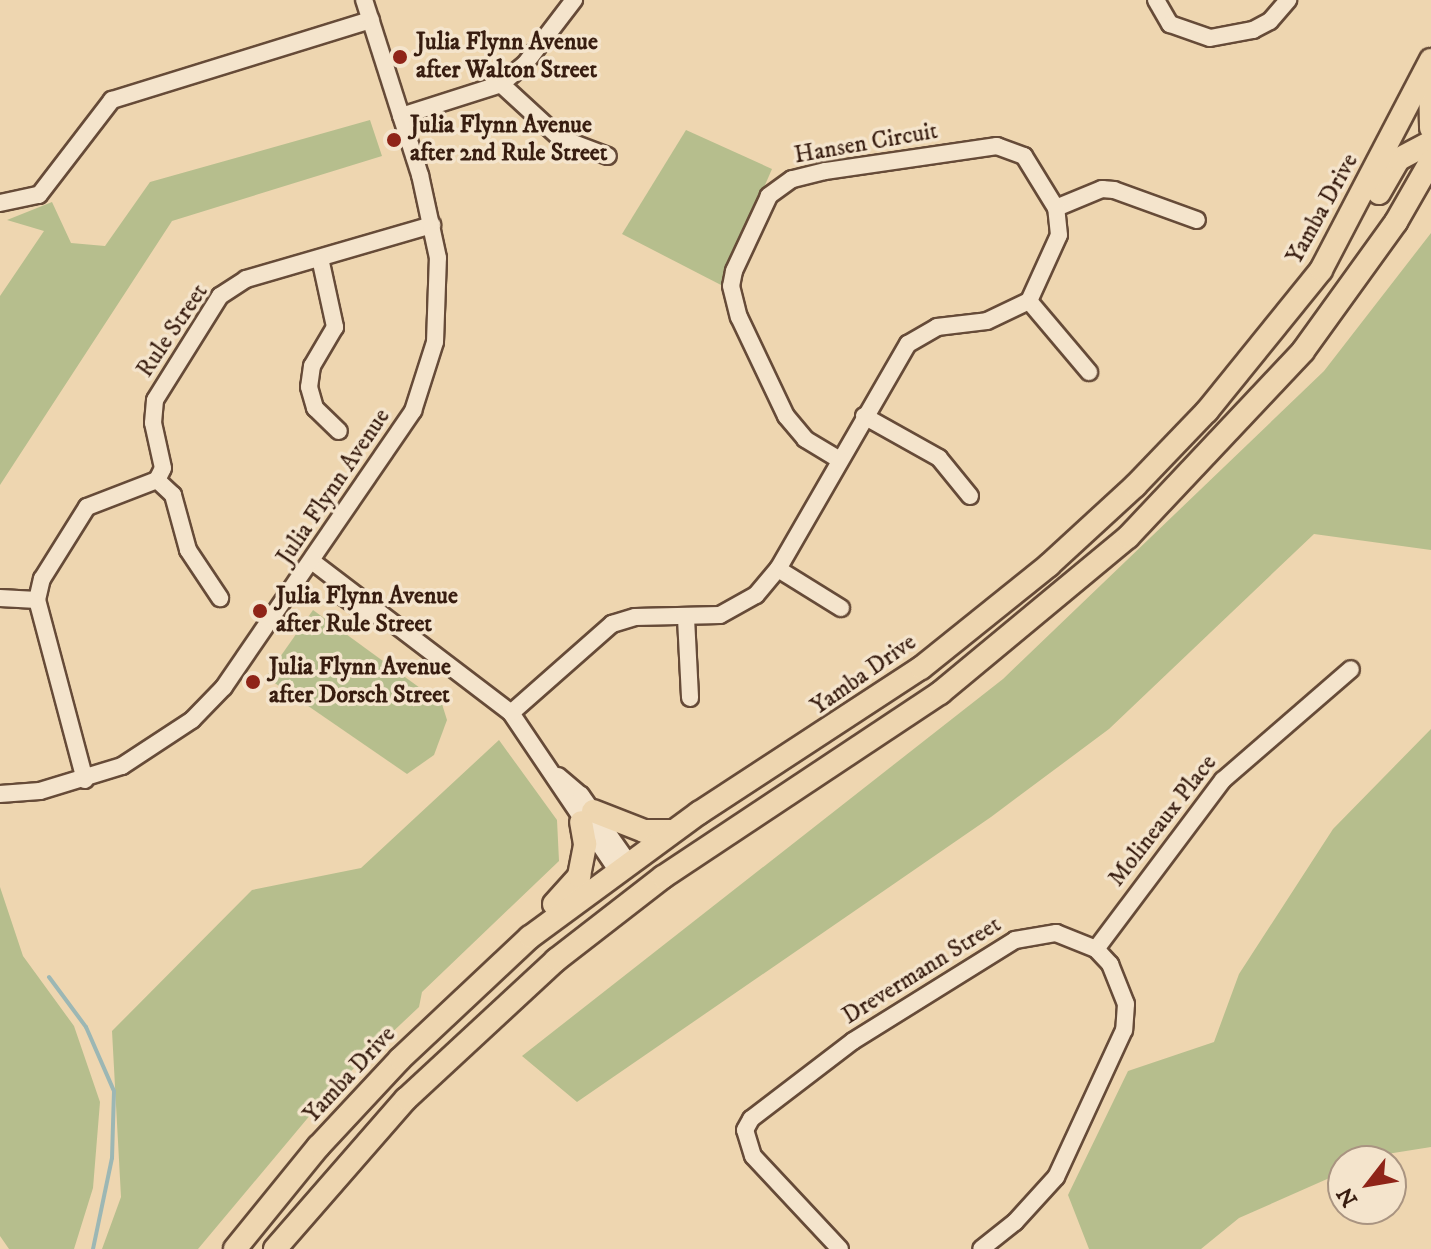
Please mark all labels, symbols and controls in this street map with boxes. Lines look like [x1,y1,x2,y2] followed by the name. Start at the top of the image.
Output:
[416,29,598,85] place label: Julia Flynn Avenue after Walton Street
[391,48,409,66] marker: Julia Flynn Avenue after Walton Street
[410,112,607,168] place label: Julia Flynn Avenue after 2nd Rule Street
[792,117,940,171] street label: Hansen Circuit
[385,131,403,149] marker: Julia Flynn Avenue after 2nd Rule Street
[1281,149,1365,269] street label: Yamba Drive
[131,279,215,383] street label: Rule Street
[271,404,397,570] street label: Julia Flynn Avenue
[276,583,458,639] place label: Julia Flynn Avenue after Rule Street
[251,602,269,620] marker: Julia Flynn Avenue after Rule Street
[806,628,922,722] street label: Yamba Drive
[269,654,451,710] place label: Julia Flynn Avenue after Dorsch Street
[244,673,262,691] marker: Julia Flynn Avenue after Dorsch Street
[1103,749,1223,893] street label: Molineaux Place
[837,911,1007,1031] street label: Drevermann Street
[298,1021,402,1129] street label: Yamba Drive
[1327,1145,1407,1225] north arrow
[1331,1182,1364,1211] text: N

